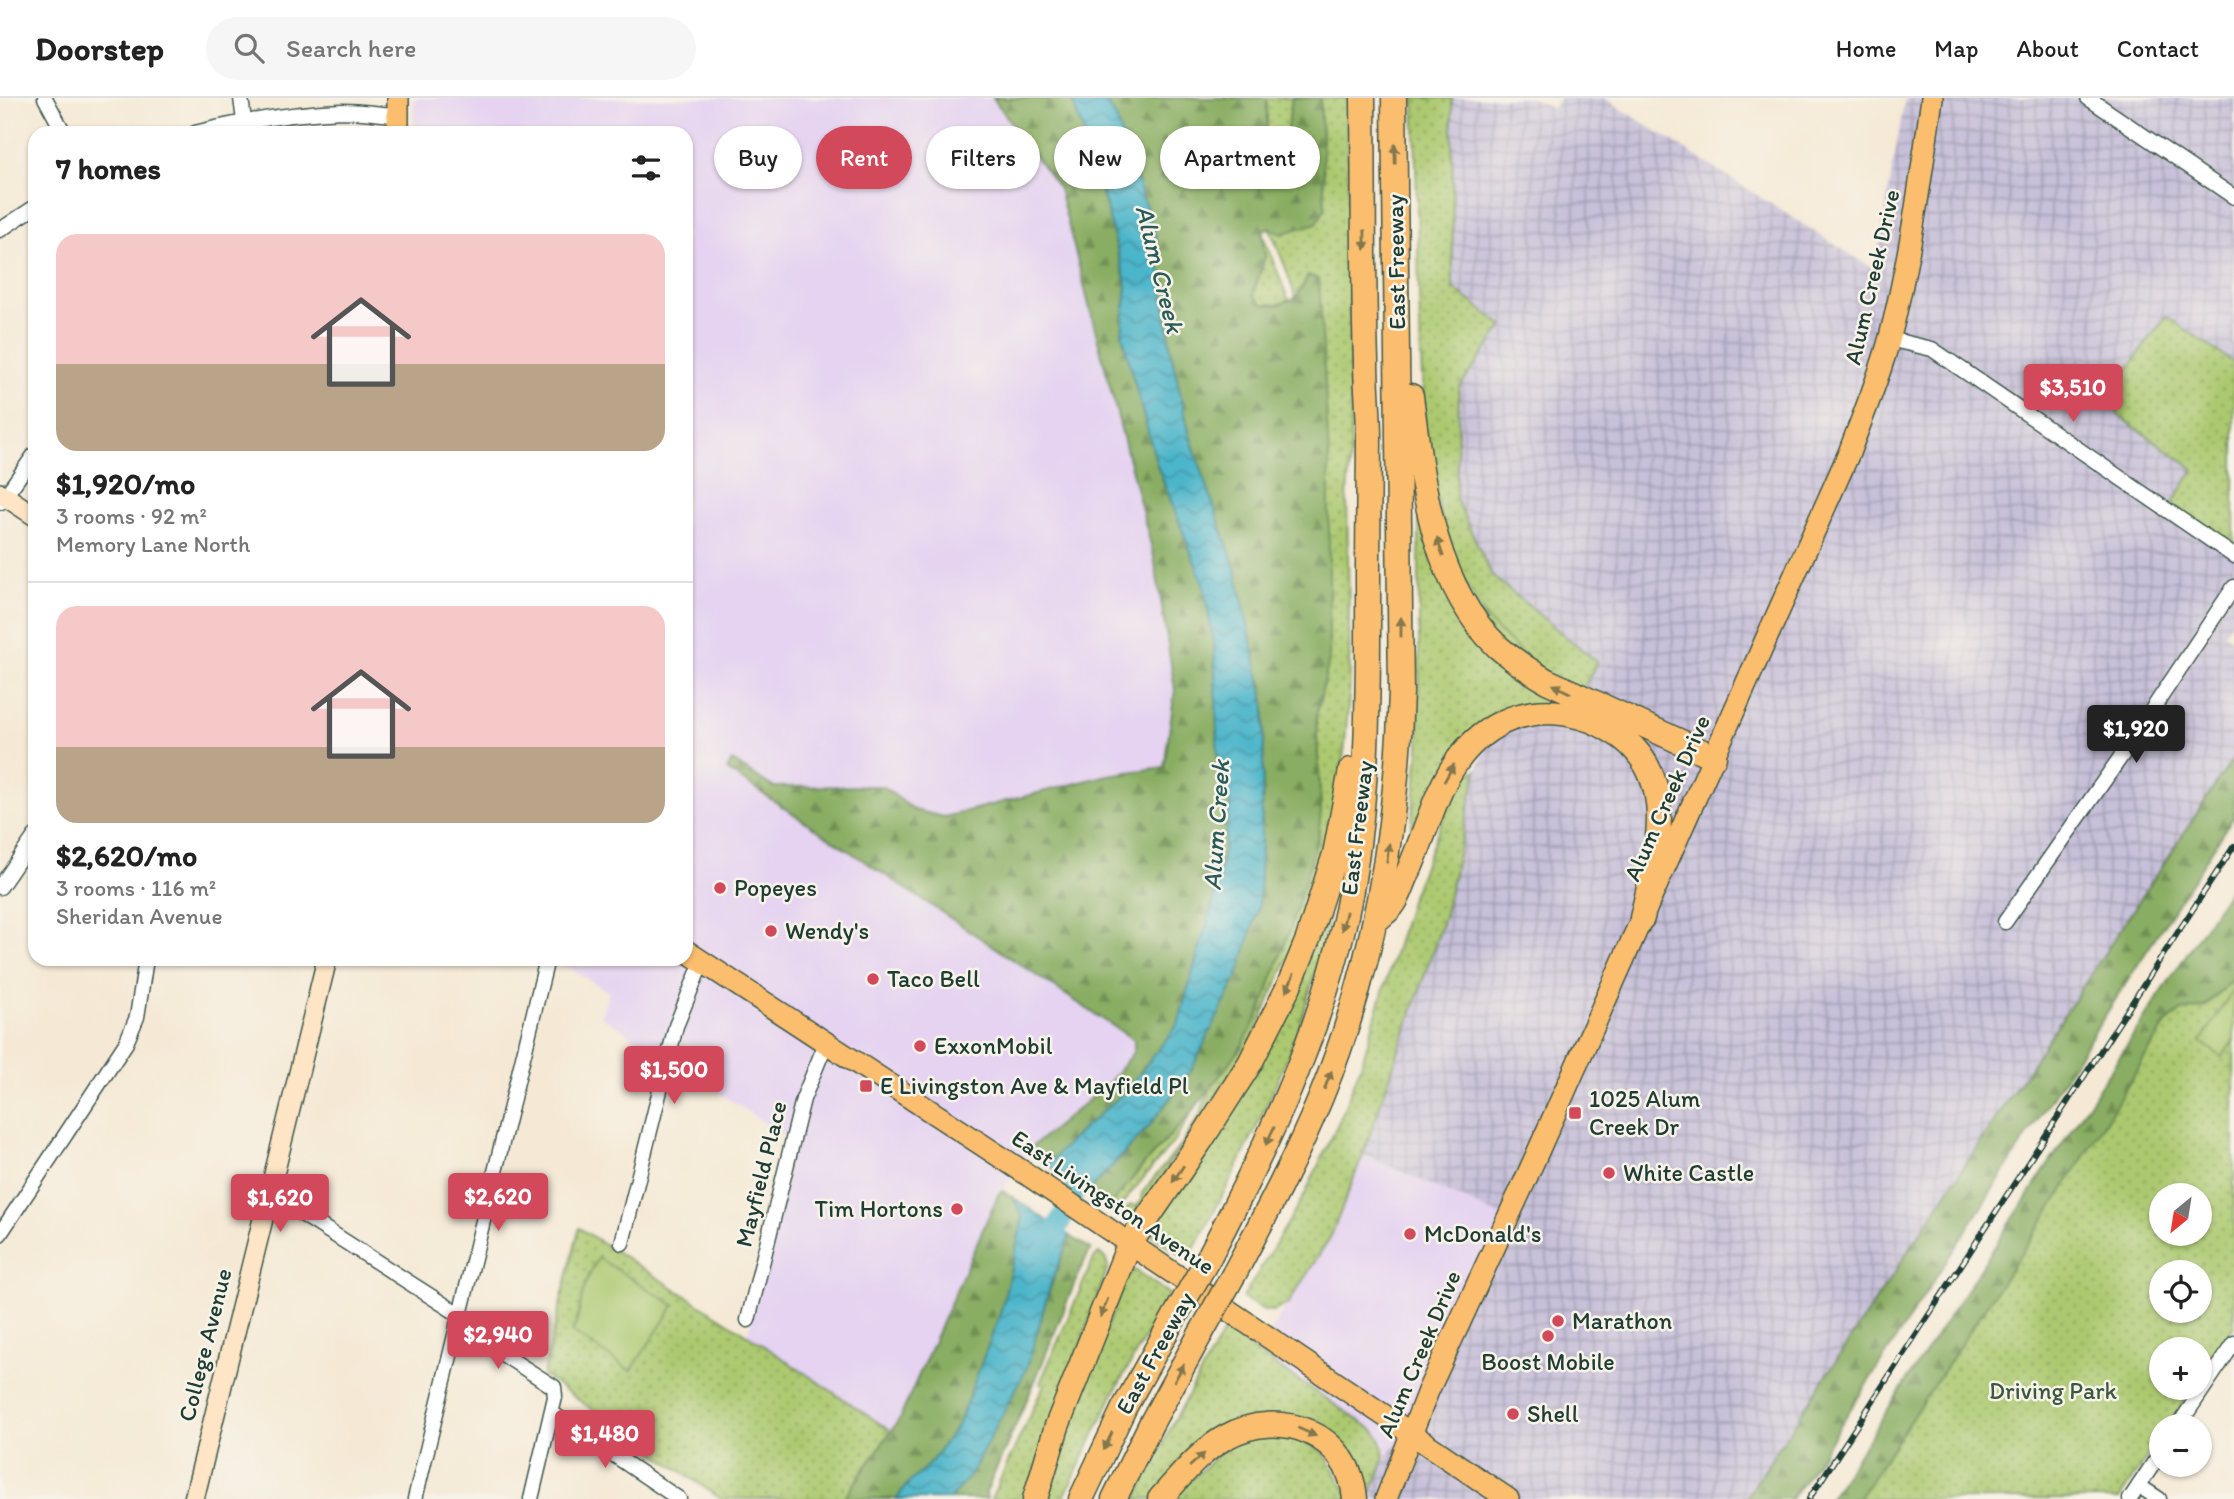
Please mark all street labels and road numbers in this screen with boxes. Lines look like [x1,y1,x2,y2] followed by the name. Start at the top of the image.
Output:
[1837,187,1906,367] street label: Alum Creek Drive
[1380,194,1411,330] street label: East Freeway
[1617,710,1716,885] street label: Alum Creek Drive
[1334,759,1379,897] street label: East Freeway
[728,1098,793,1250] street label: Mayfield Place
[1006,1123,1220,1280] street label: East Livingston Avenue
[171,1265,238,1425] street label: College Avenue
[1370,1266,1467,1442] street label: Alum Creek Drive
[1109,1286,1200,1419] street label: East Freeway

